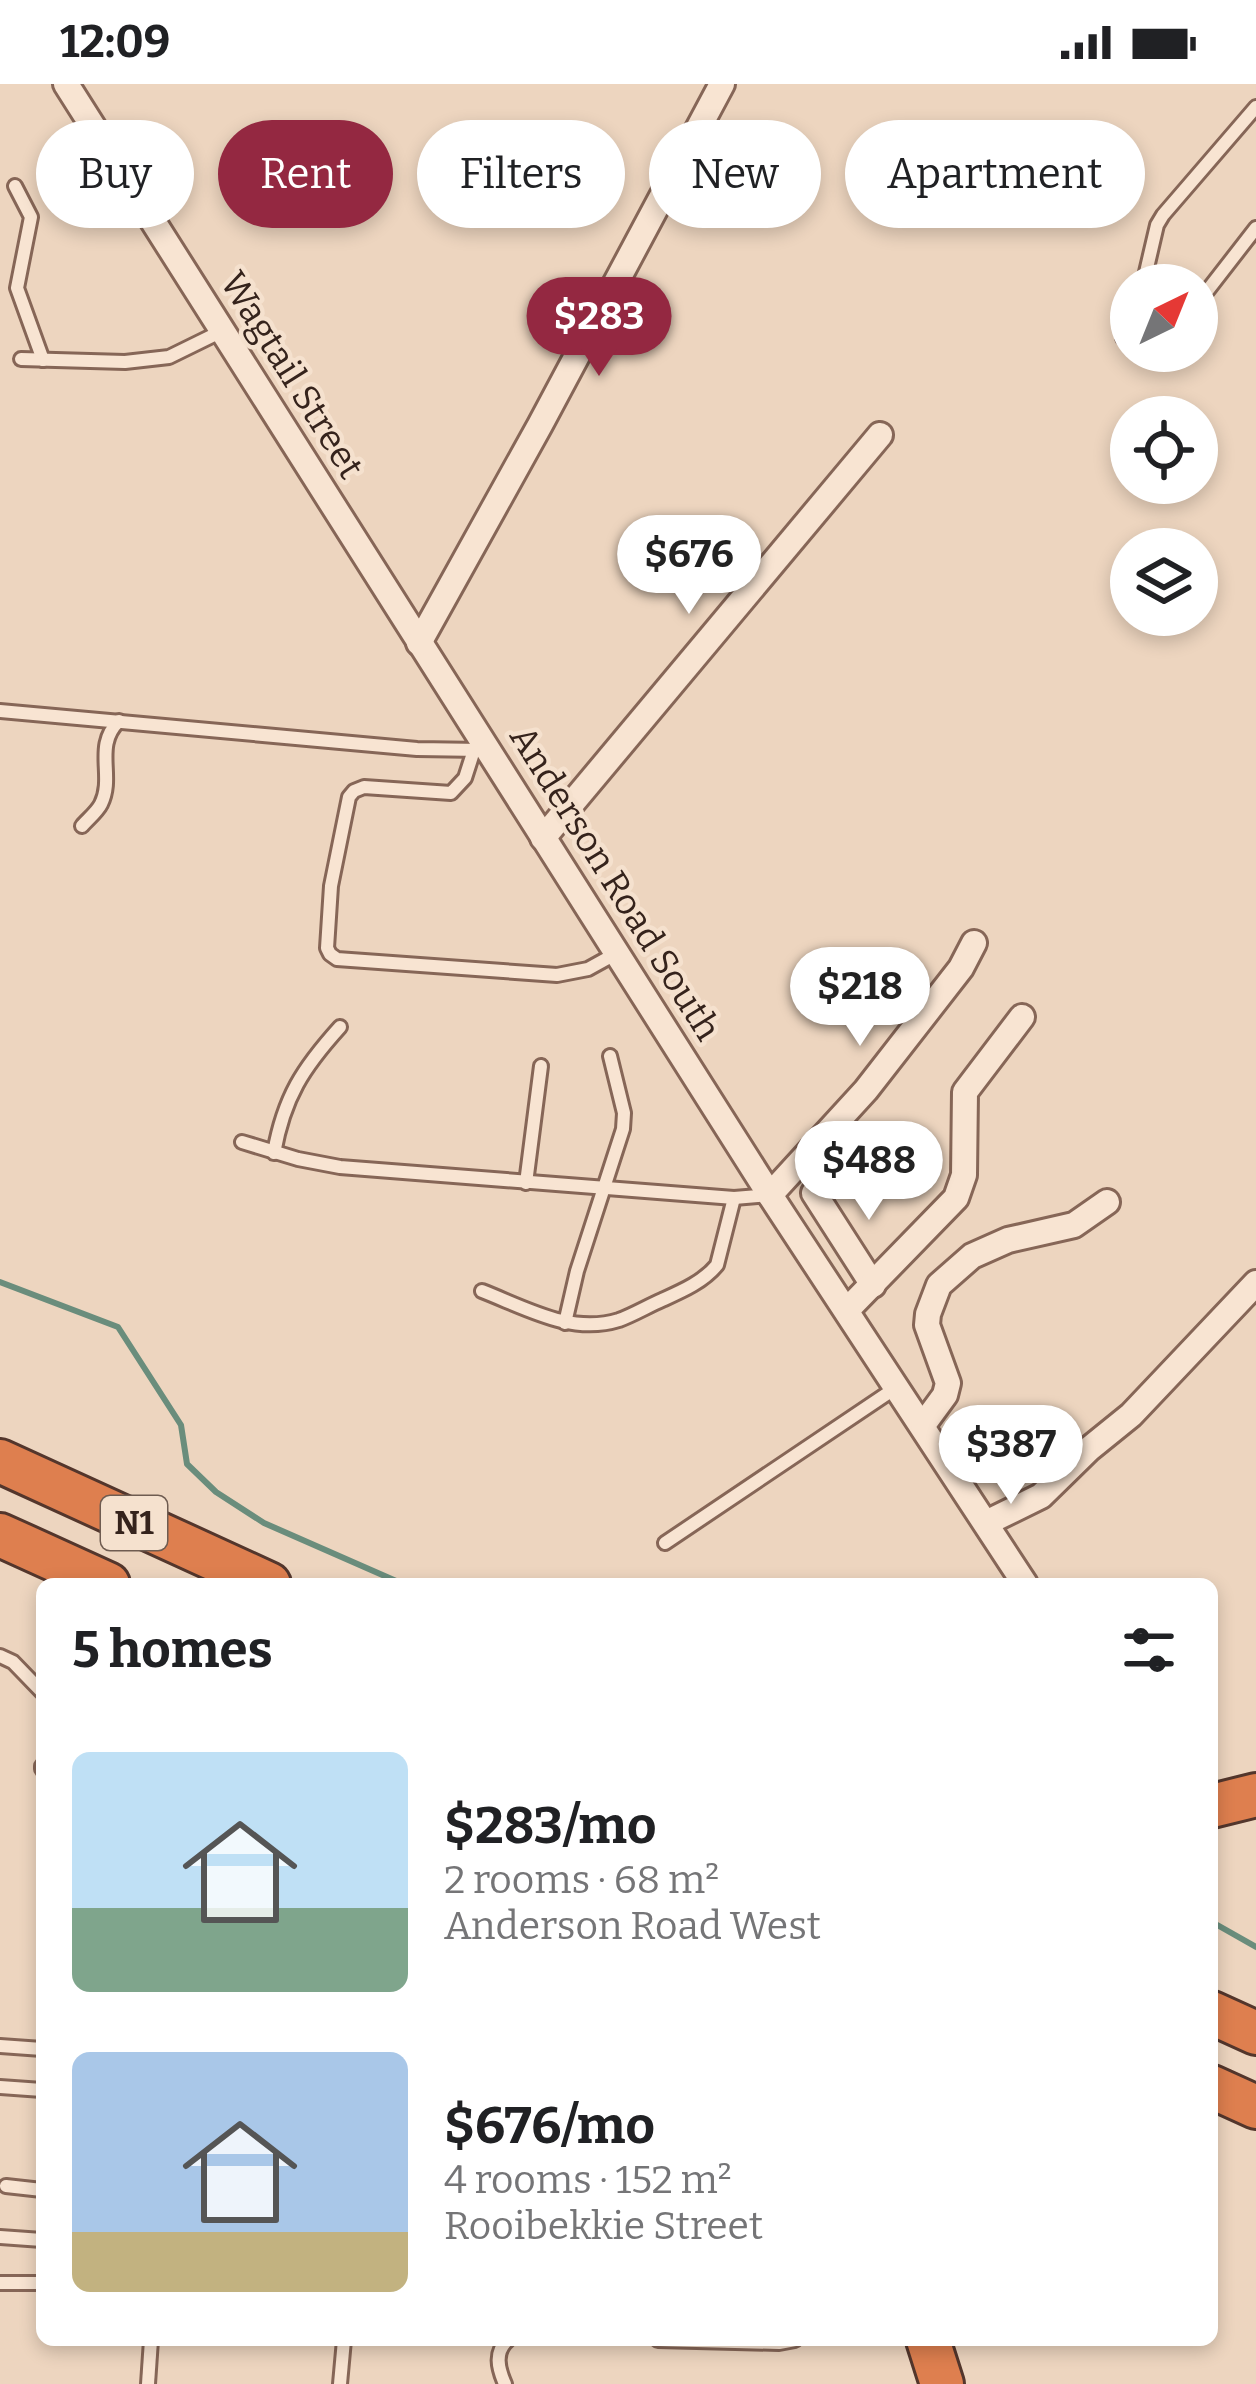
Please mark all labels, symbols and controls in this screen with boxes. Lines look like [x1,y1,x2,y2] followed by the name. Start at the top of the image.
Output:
[60,15,170,69] text: 12:09
[36,120,194,228] chip: Buy
[218,120,393,228] chip: Rent
[417,120,625,228] chip: Filters
[649,120,821,228] chip: New
[845,120,1145,228] chip: Apartment
[211,263,373,487] street label: Wagtail Street
[1110,264,1218,372] north arrow
[1110,264,1218,636] map controls
[528,277,670,379] pin: $283
[554,293,644,339] text: $283
[1110,396,1218,504] button: locate
[618,515,760,617] pin: $676
[1110,528,1218,636] button: layers
[644,531,734,577] text: $676
[500,717,730,1049] street label: Anderson Road South
[789,947,931,1049] pin: $218
[817,963,903,1009] text: $218
[798,1121,940,1223] pin: $488
[822,1137,916,1183] text: $488
[940,1405,1082,1507] pin: $387
[966,1421,1056,1467] text: $387
[101,1496,167,1550] road number: N1
[1116,1617,1182,1683] icon: filters
[72,1619,273,1681] text: 5 homes
[444,1795,656,1857] text: $283/mo
[168,1800,312,1944] icon: home
[444,1857,719,1903] text: 2 rooms · 68 m²
[444,1903,821,1949] text: Anderson Road West
[444,2095,655,2157] text: $676/mo
[168,2100,312,2244] icon: home
[444,2157,732,2203] text: 4 rooms · 152 m²
[444,2203,763,2249] text: Rooibekkie Street

